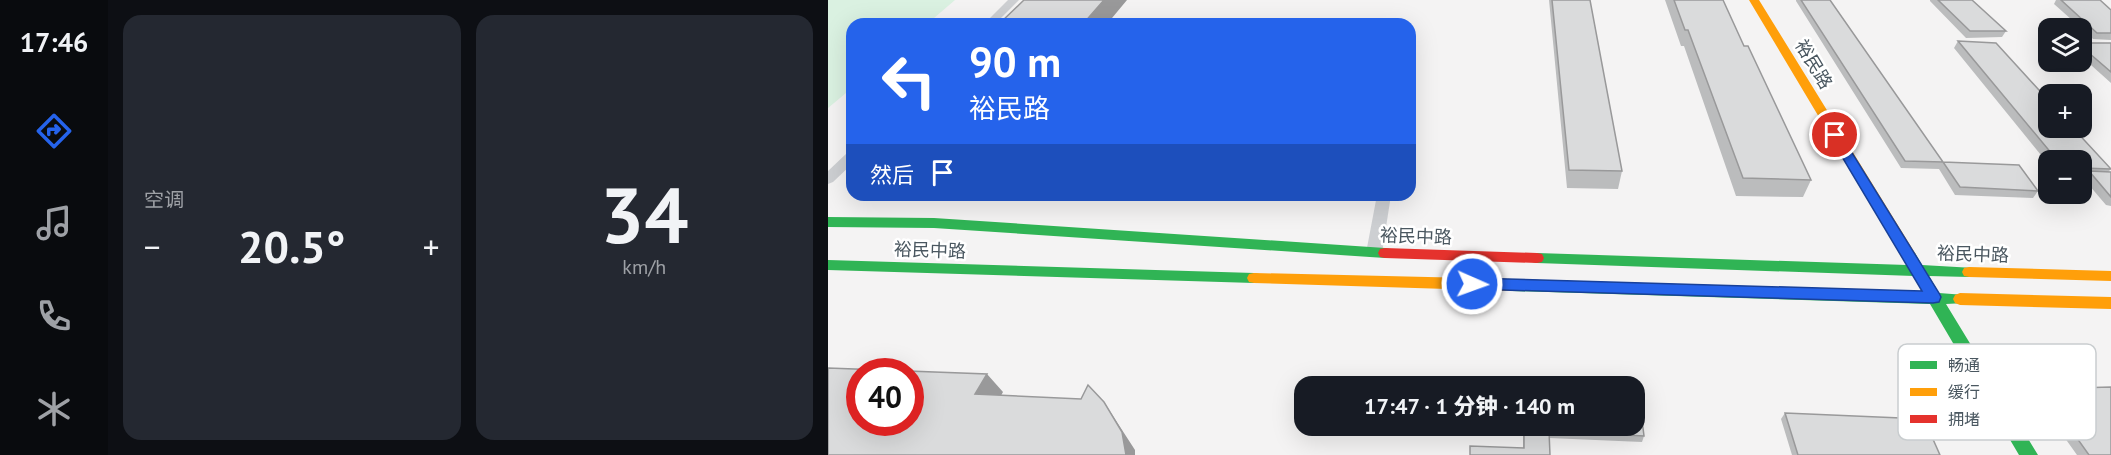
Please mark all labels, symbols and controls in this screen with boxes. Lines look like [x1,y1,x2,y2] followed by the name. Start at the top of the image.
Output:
[2038,18,2092,204] map controls
[2038,18,2092,72] button: layers
[20,25,88,59] text: 17:46
[969,34,1061,89] text: 90 m
[1790,35,1838,93] street label: 裕民路
[870,42,948,120] icon: left
[2038,84,2092,138] button: +
[969,91,1050,125] text: 裕民路
[1809,109,1860,160] pin
[33,110,75,152] icon: directions
[1818,118,1851,151] icon: arrive
[2038,150,2092,204] button: −
[926,156,959,189] icon: arrive
[870,161,914,189] text: 然后
[600,164,688,265] text: 34
[144,187,184,213] text: 空调
[33,202,75,244] icon: music
[238,217,345,275] text: 20.5°
[1380,223,1452,249] street label: 裕民中路
[144,225,161,268] text: −
[423,225,440,268] text: +
[894,237,966,263] street label: 裕民中路
[1937,241,2009,267] street label: 裕民中路
[1440,252,1504,316] position arrow
[622,254,666,280] text: km/h
[33,295,75,337] icon: phone
[1898,344,2096,440] legend
[1948,355,1980,375] text: 畅通
[846,358,924,436] speed limit sign: 40
[1948,382,1980,402] text: 缓行
[33,388,75,430] icon: climate
[1364,392,1575,420] text: 17:47 · 1 分钟 · 140 m
[1948,409,1980,429] text: 拥堵

